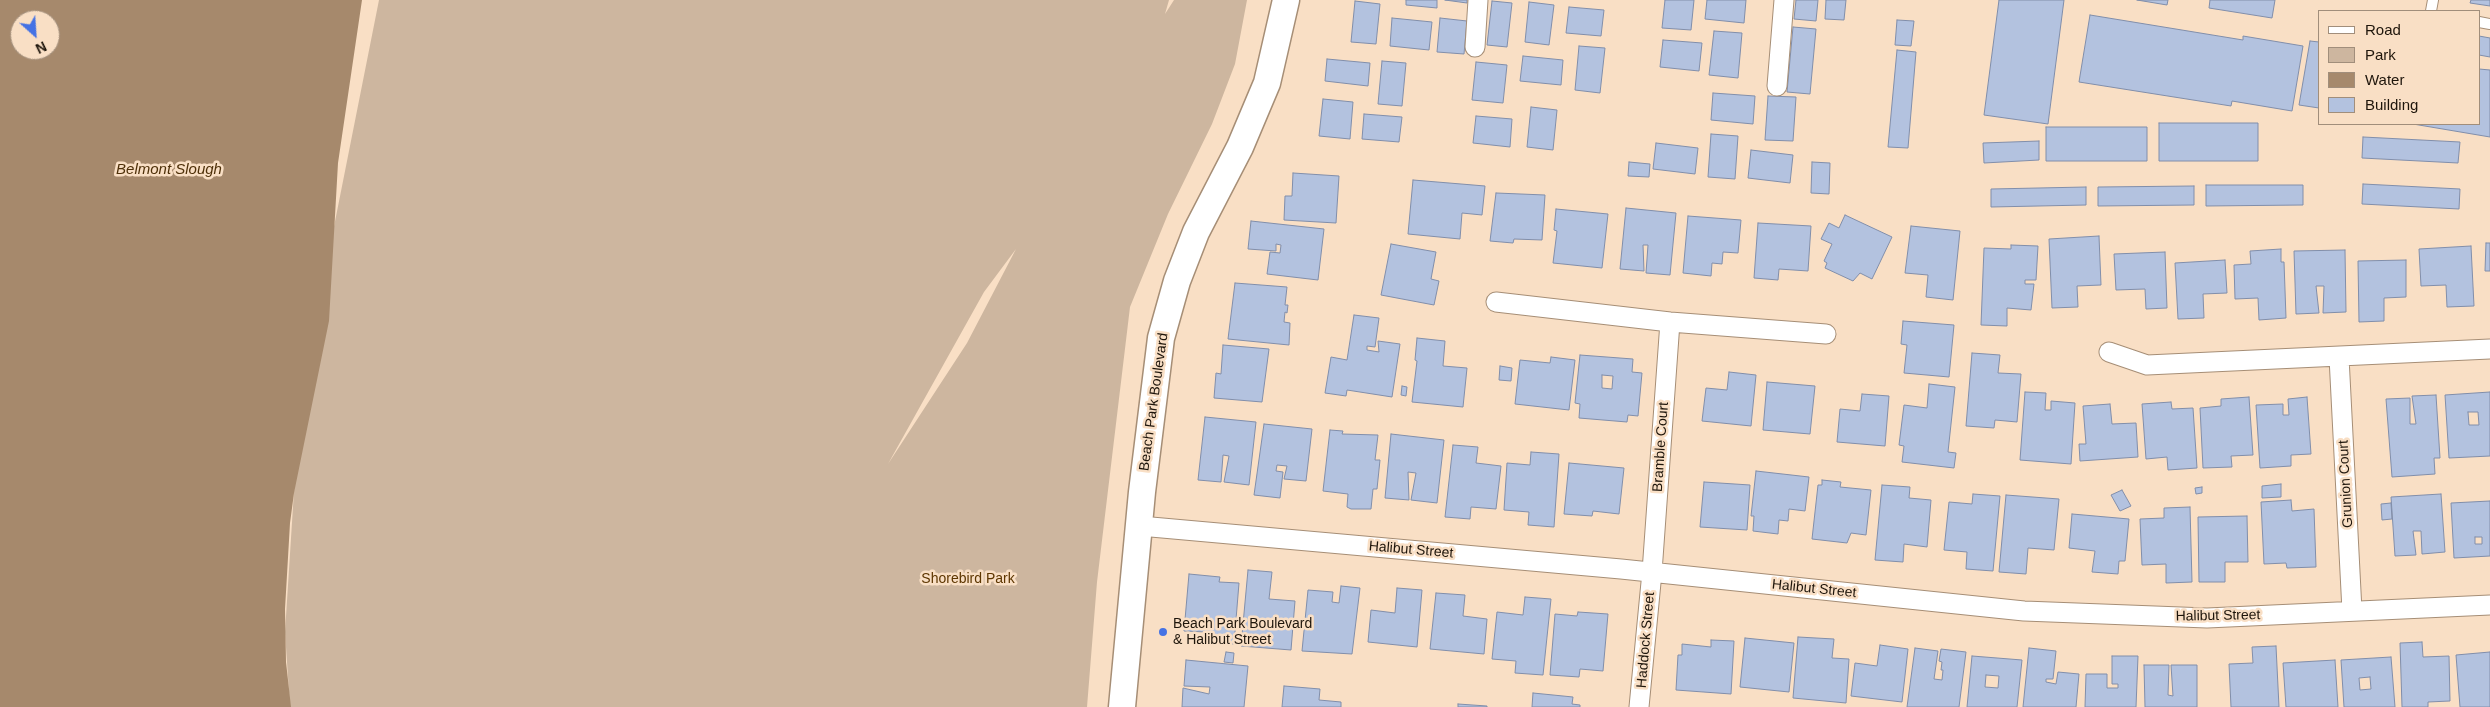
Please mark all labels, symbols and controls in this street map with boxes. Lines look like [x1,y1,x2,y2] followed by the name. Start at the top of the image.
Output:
[10,10,60,60] north arrow
[2318,10,2480,125] legend
[2365,21,2401,38] text: Road
[33,38,49,57] text: N
[2365,46,2396,63] text: Park
[2365,71,2404,88] text: Water
[2365,96,2418,113] text: Building
[116,161,222,179] water label: Belmont Slough
[1136,332,1172,472] street label: Beach Park Boulevard
[1649,401,1673,493] street label: Bramble Court
[2335,440,2357,528] street label: Grunion Court
[1368,538,1454,562] street label: Halibut Street
[921,571,1015,587] park label: Shorebird Park
[1771,576,1857,602] street label: Halibut Street
[1633,591,1659,689] street label: Haddock Street
[2175,607,2261,625] street label: Halibut Street
[1173,616,1312,648] place label: Beach Park Boulevard & Halibut Street
[1157,626,1169,638] marker: Beach Park Boulevard & Halibut Street

